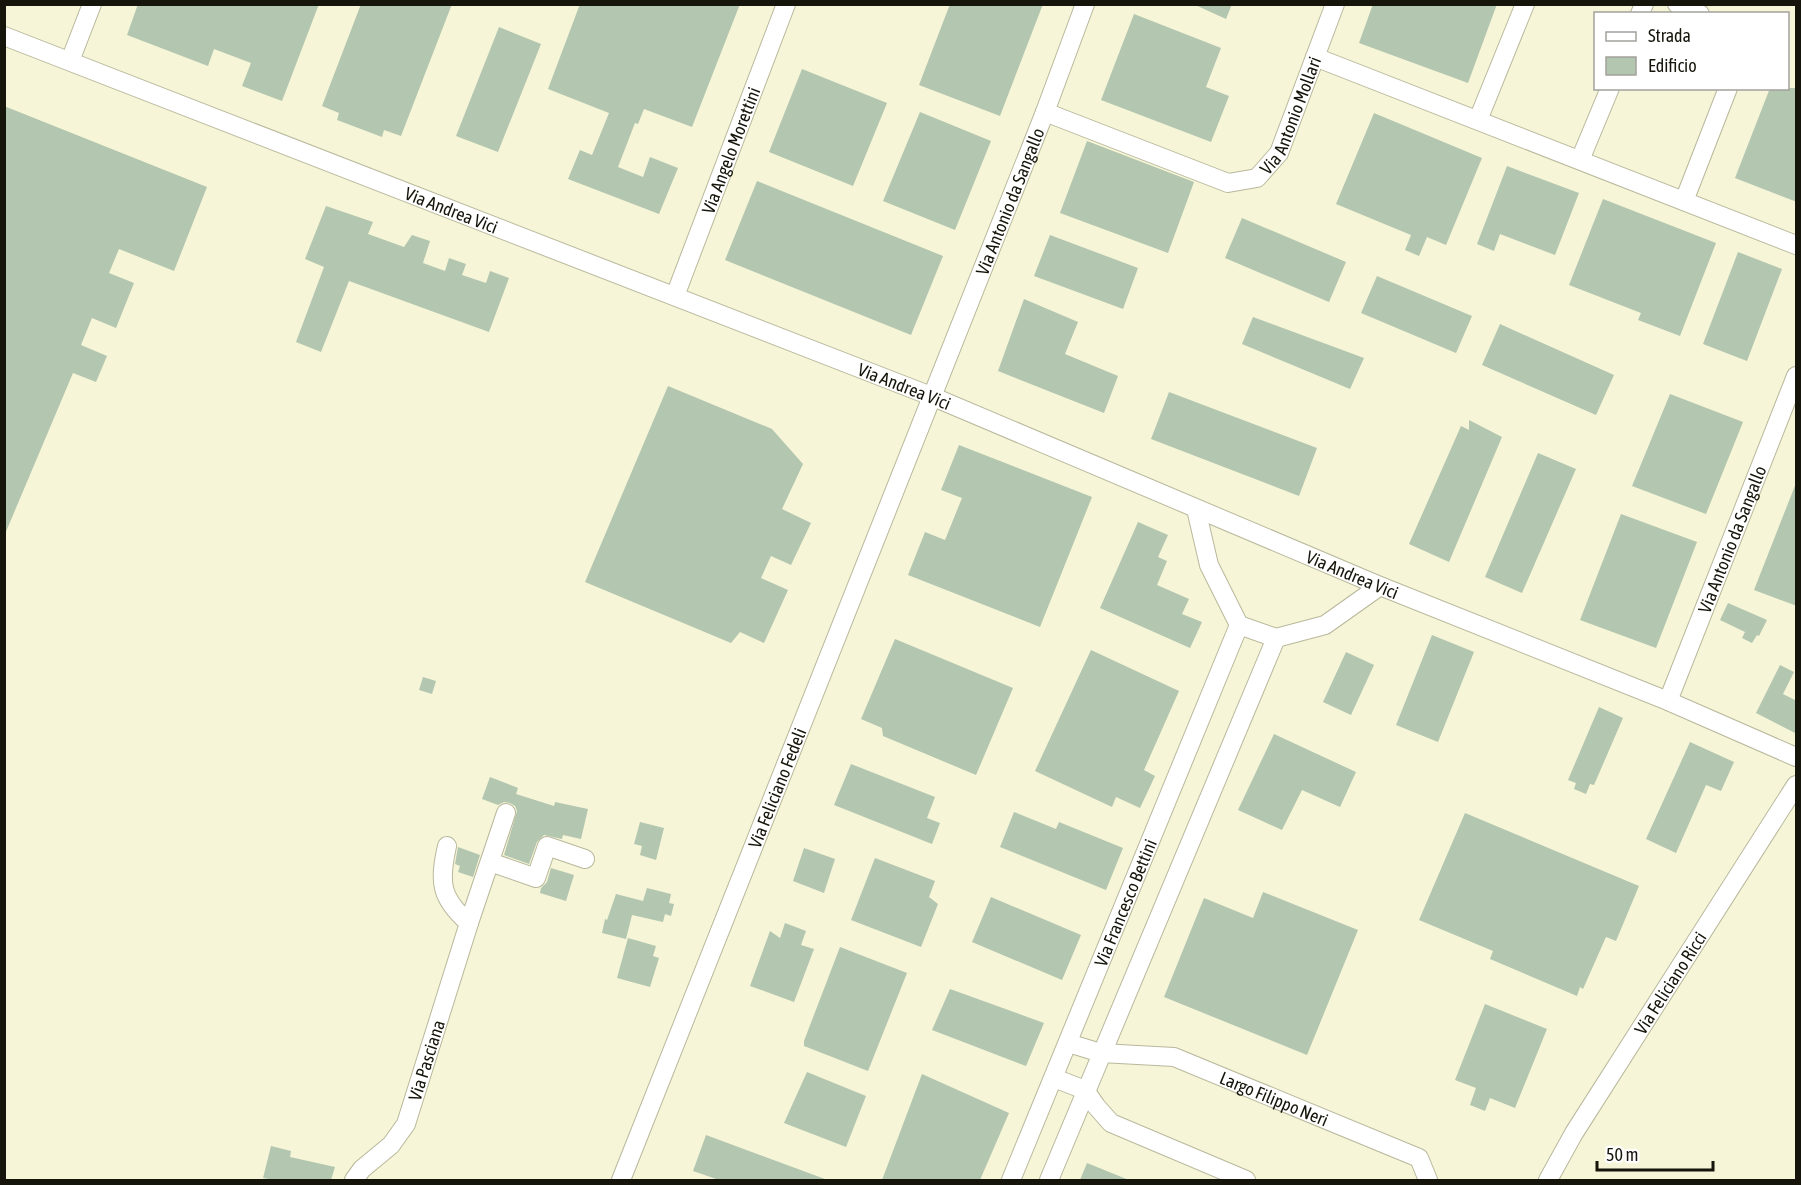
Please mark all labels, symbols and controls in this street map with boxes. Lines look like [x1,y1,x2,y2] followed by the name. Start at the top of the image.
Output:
[1594,12,1789,90] legend
[1648,25,1691,46] text: Strada
[1255,54,1325,178] street label: Via Antonio Mollari
[1648,55,1697,76] text: Edificio
[697,84,764,216] street label: Via Angelo Morettini
[971,125,1048,278] street label: Via Antonio da Sangallo
[402,182,501,237] street label: Via Andrea Vici
[855,358,954,414] street label: Via Andrea Vici
[1693,463,1770,616] street label: Via Antonio da Sangallo
[1303,546,1402,603] street label: Via Andrea Vici
[743,725,810,851] street label: Via Feliciano Fedeli
[1089,836,1161,969] street label: Via Francesco Bettini
[1629,928,1710,1038] street label: Via Feliciano Ricci
[404,1017,449,1103] street label: Via Pasciana
[1217,1067,1331,1130] street label: Largo Filippo Neri
[1597,1134,1712,1172] scale bar
[1606,1144,1638,1165] text: 50 m

